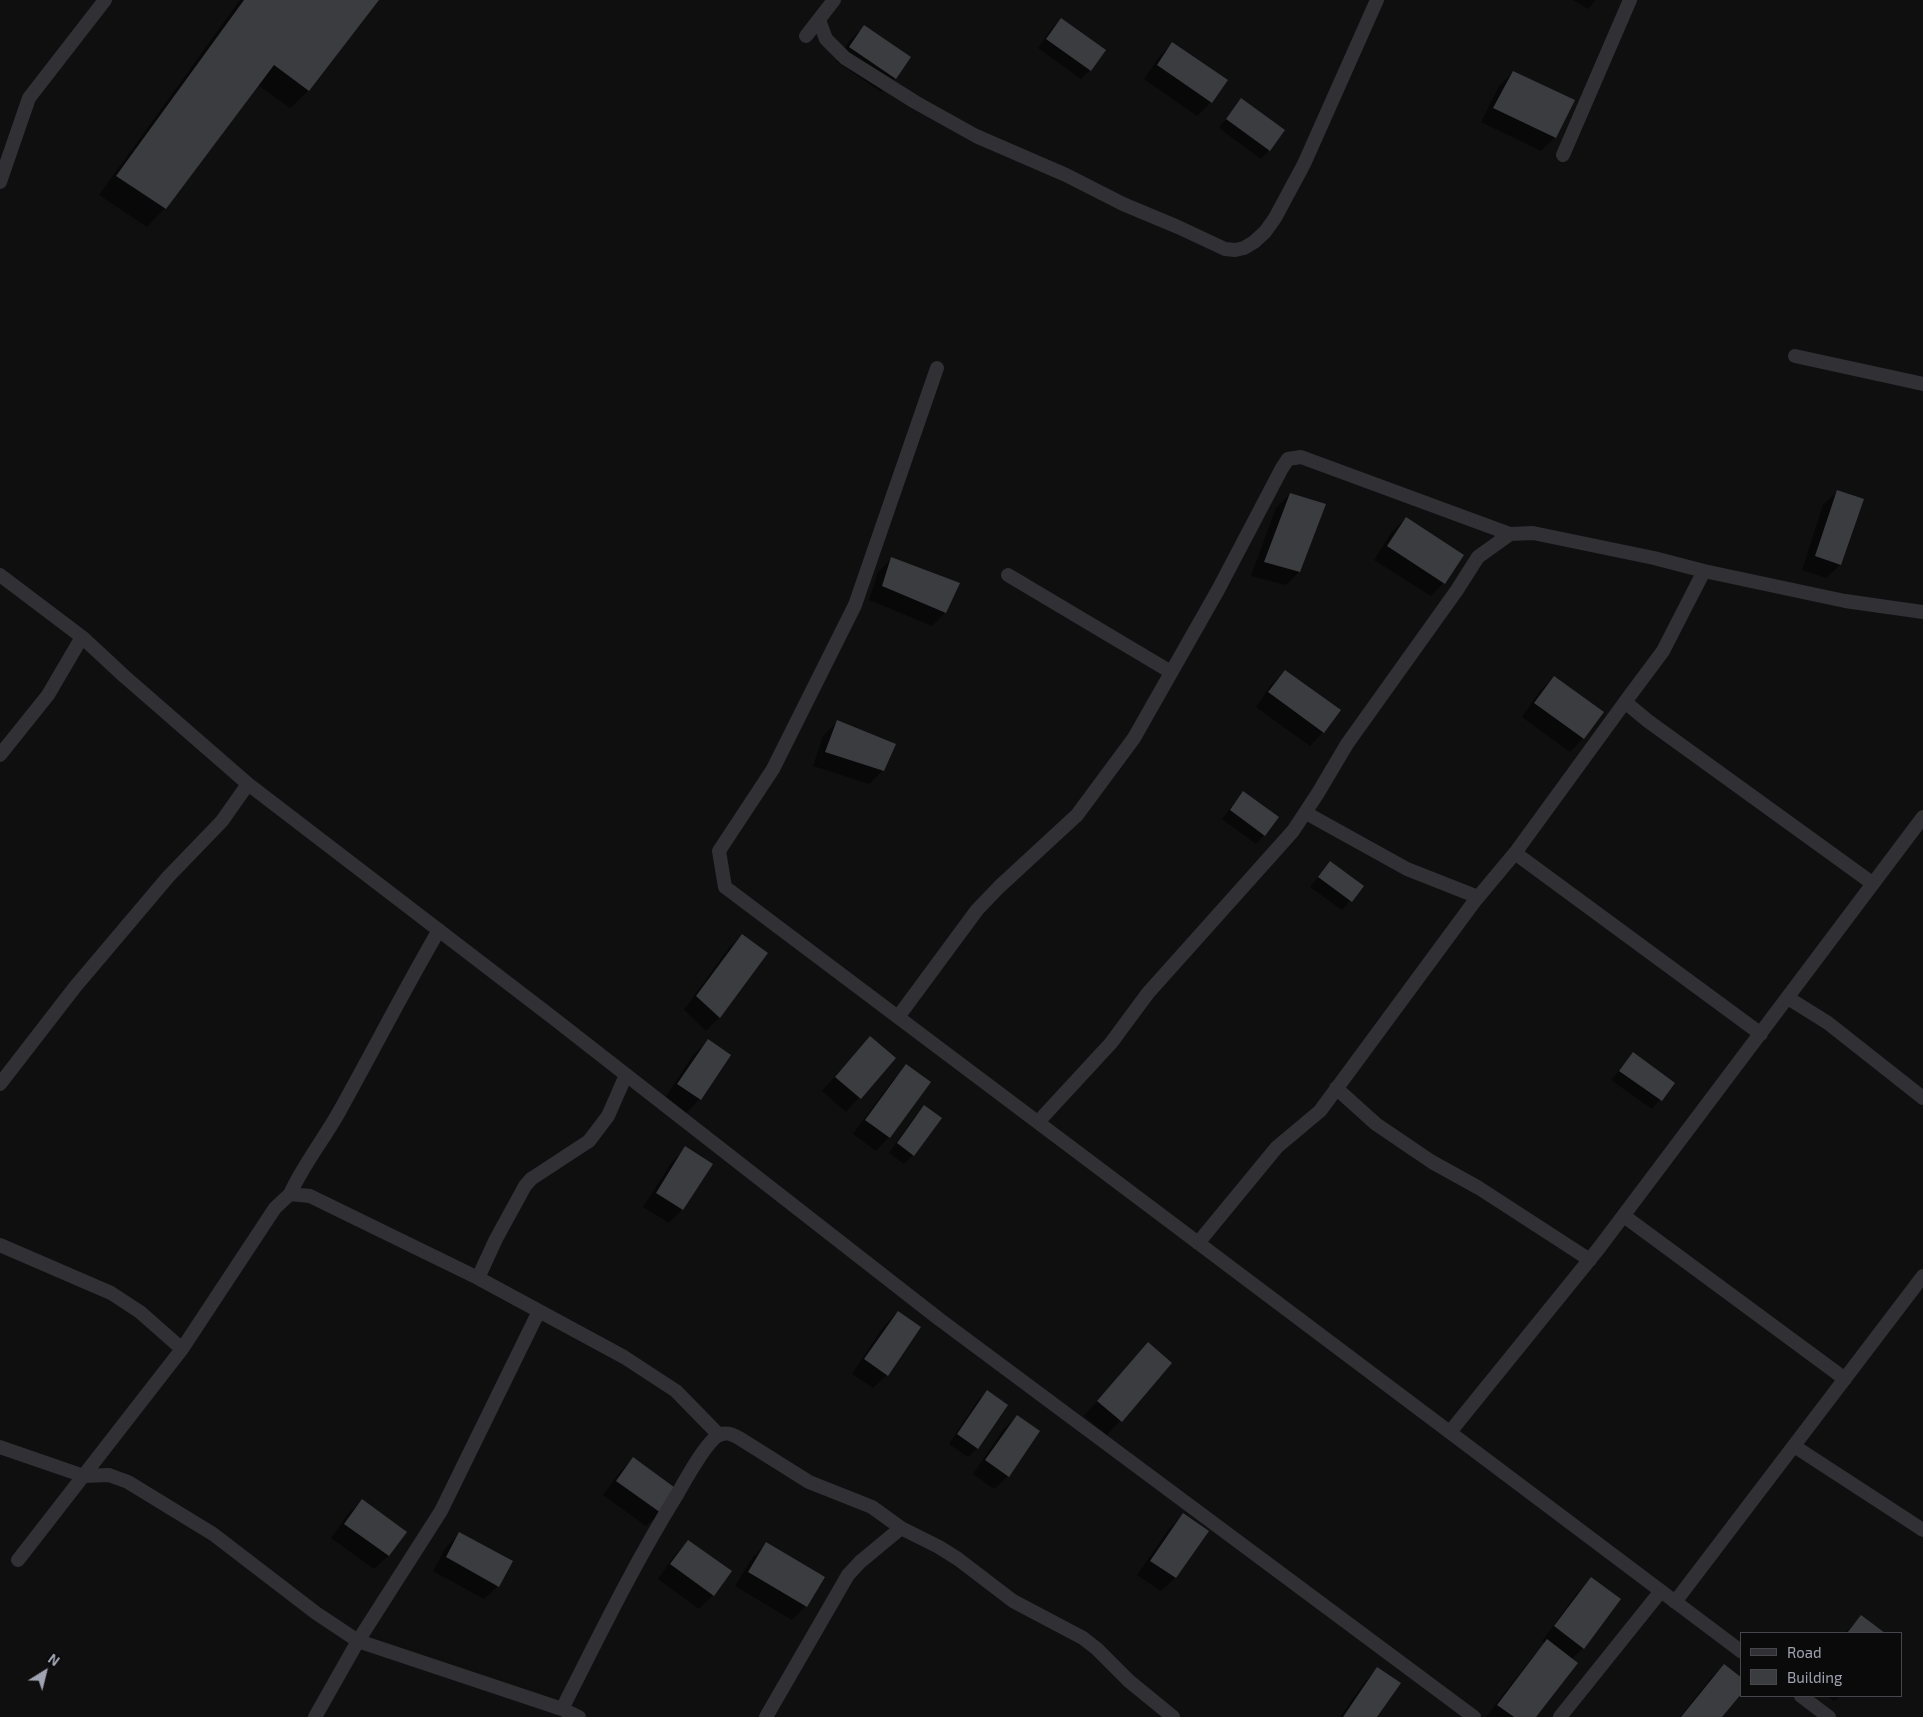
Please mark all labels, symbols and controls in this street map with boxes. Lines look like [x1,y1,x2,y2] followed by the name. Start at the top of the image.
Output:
[1740,1632,1903,1697] legend
[1787,1643,1822,1661] text: Road
[20,1647,70,1697] north arrow
[45,1650,63,1669] text: N
[1787,1668,1842,1686] text: Building

